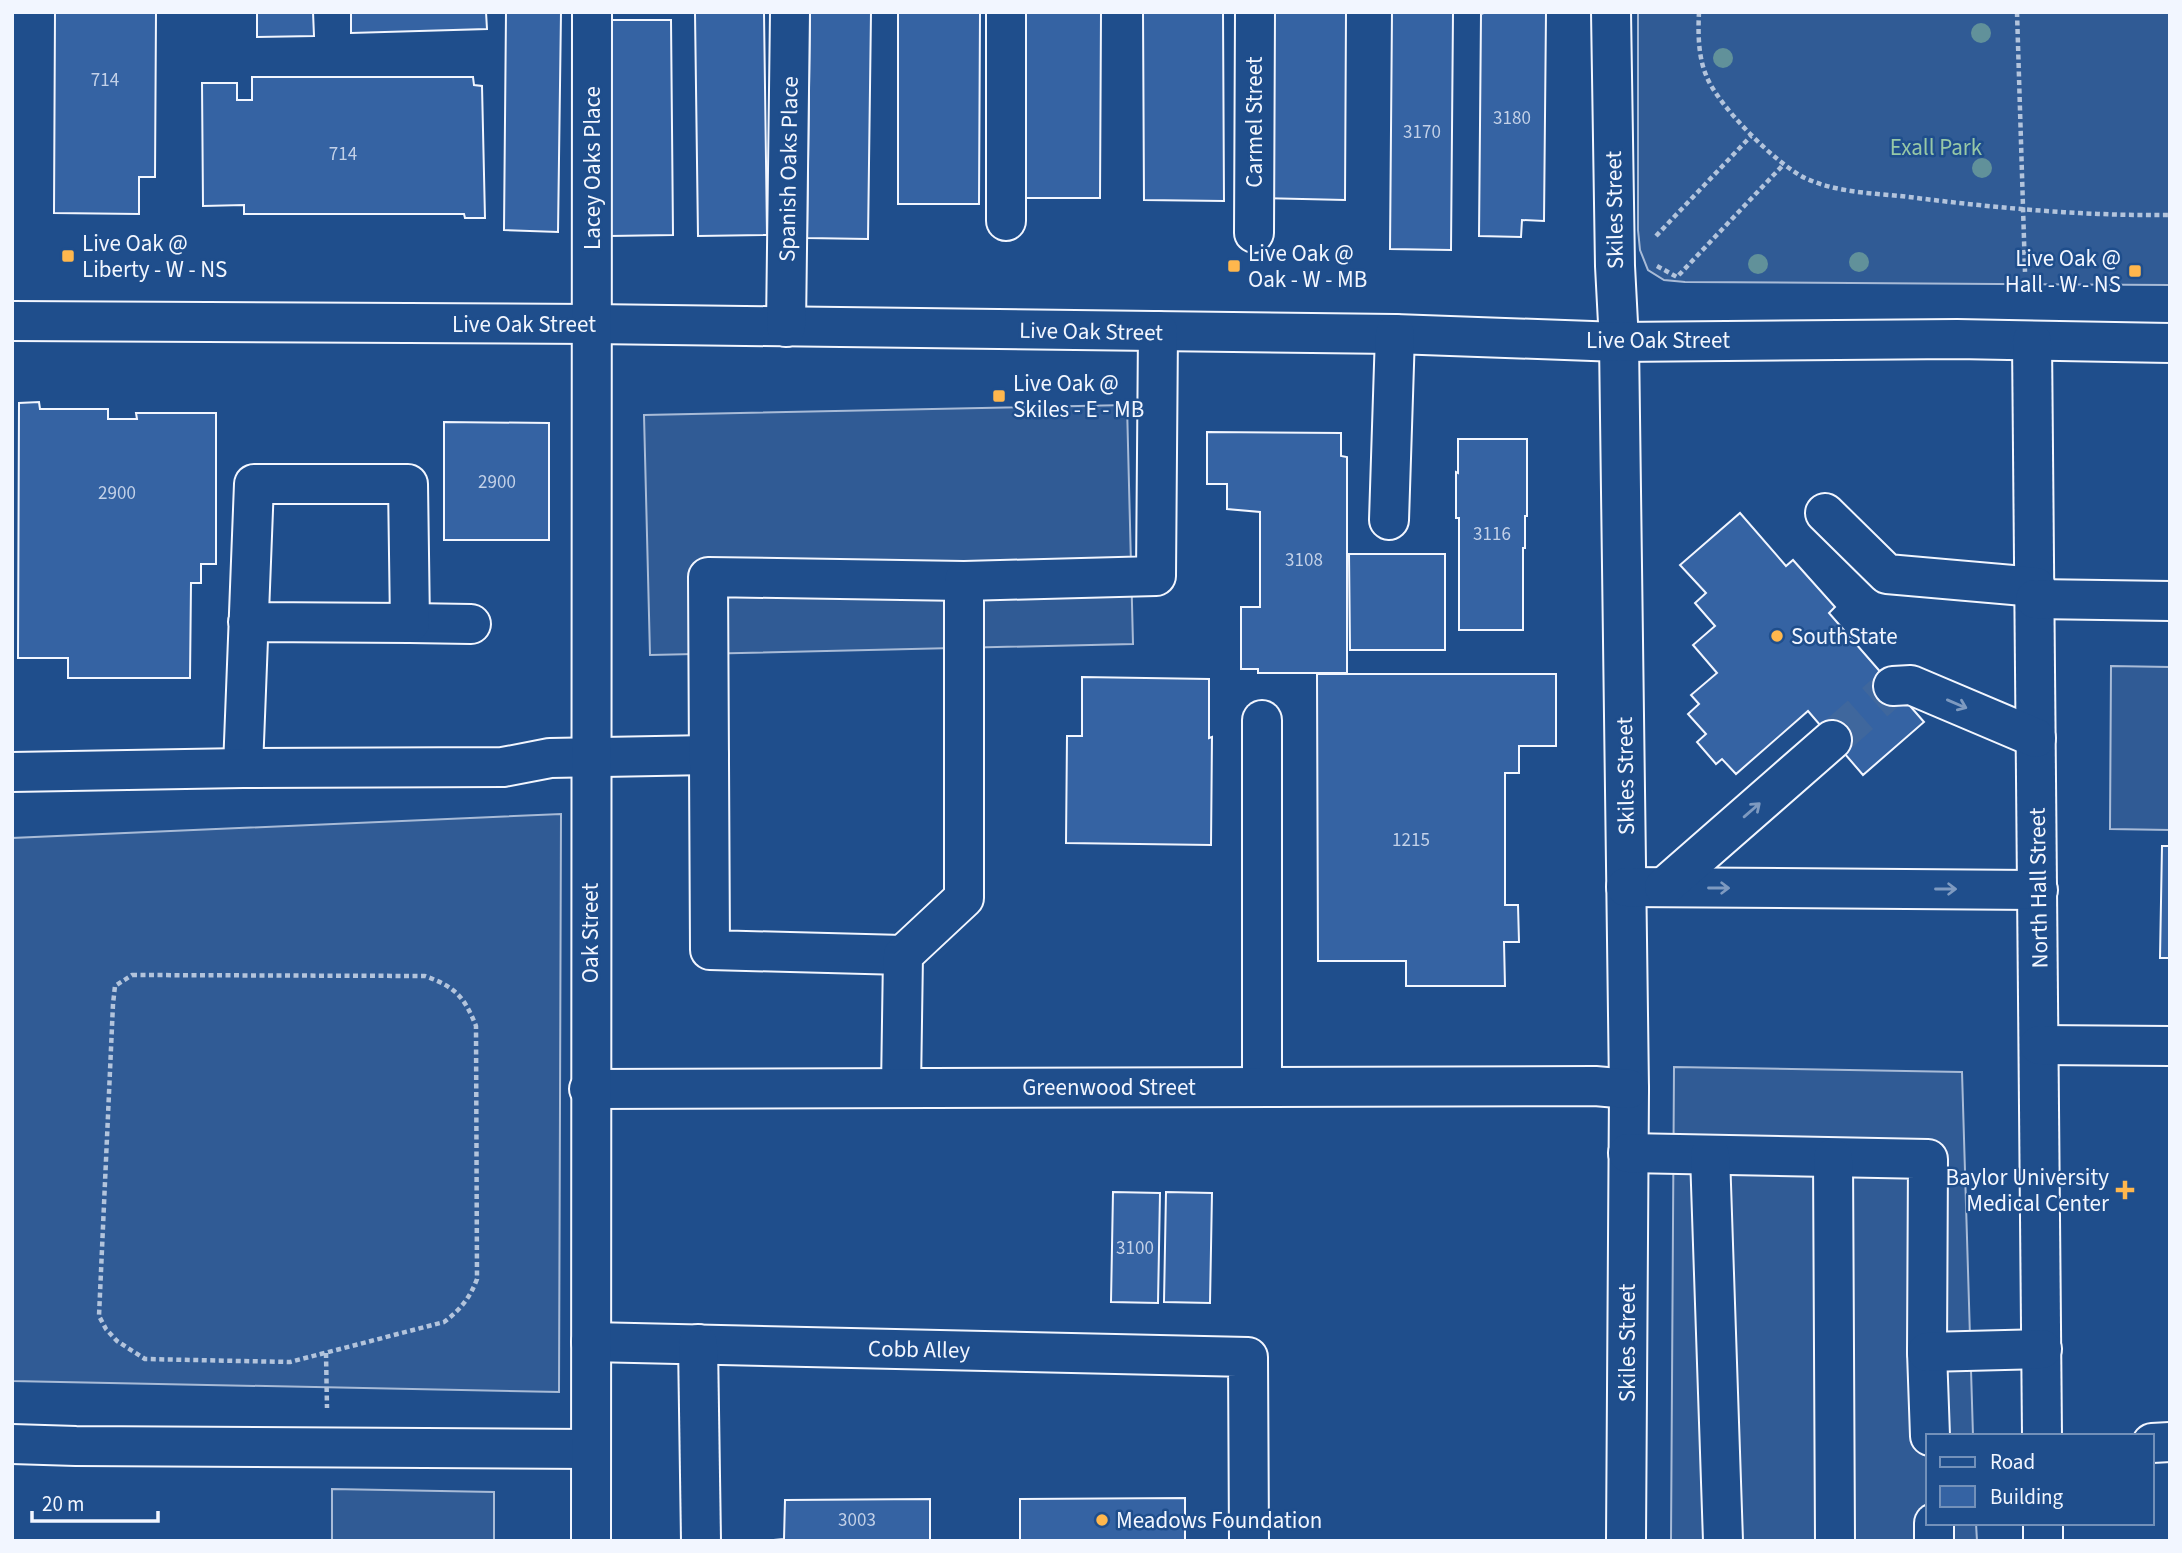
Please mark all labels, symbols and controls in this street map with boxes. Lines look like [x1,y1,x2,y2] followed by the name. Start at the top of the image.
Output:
[1238,56,1271,188] street label: Carmel Street
[91,67,119,94] house number: 714
[770,76,807,262] street label: Spanish Oaks Place
[576,86,609,250] street label: Lacey Oaks Place
[1493,105,1531,132] house number: 3180
[1403,119,1441,146] house number: 3170
[1890,131,1983,164] park label: Exall Park
[329,141,357,168] house number: 714
[1597,150,1632,270] street label: Skiles Street
[82,227,227,286] place label: Live Oak @ Liberty - W - NS
[1248,237,1367,296] place label: Live Oak @ Oak - W - MB
[2005,242,2121,301] place label: Live Oak @ Hall - W - NS
[60,248,76,264] marker: Live Oak @ Liberty - W - NS
[1226,258,1242,274] marker: Live Oak @ Oak - W - MB
[2127,263,2143,279] marker: Live Oak @ Hall - W - NS
[452,308,596,341] street label: Live Oak Street
[1019,314,1163,349] street label: Live Oak Street
[1586,324,1730,357] street label: Live Oak Street
[1013,367,1144,426] place label: Live Oak @ Skiles - E - MB
[991,388,1007,404] marker: Live Oak @ Skiles - E - MB
[478,469,516,496] house number: 2900
[98,480,136,507] house number: 2900
[1473,521,1511,548] house number: 3116
[1285,547,1323,574] house number: 3108
[1791,620,1898,653] place label: SouthState
[1769,628,1785,644] marker: SouthState
[1946,699,1968,712] one-way arrow
[1608,716,1643,836] street label: Skiles Street
[1743,802,1761,818] one-way arrow
[2021,807,2056,969] street label: North Hall Street
[1392,827,1430,854] house number: 1215
[1707,881,1730,895] one-way arrow
[1935,882,1958,896] one-way arrow
[574,883,607,983] street label: Oak Street
[1022,1071,1196,1104] street label: Greenwood Street
[1945,1161,2110,1220] place label: Baylor University Medical Center
[2115,1180,2135,1200] marker: Baylor University Medical Center
[1116,1235,1154,1262] house number: 3100
[1611,1284,1644,1402] street label: Skiles Street
[868,1332,971,1367] street label: Cobb Alley
[1926,1434,2154,1525] legend
[1990,1447,2035,1477] text: Road
[32,1480,158,1524] scale bar
[1990,1482,2064,1512] text: Building
[42,1489,84,1519] text: 20 m
[1116,1504,1322,1537] place label: Meadows Foundation
[838,1507,876,1534] house number: 3003
[1094,1512,1110,1528] marker: Meadows Foundation

